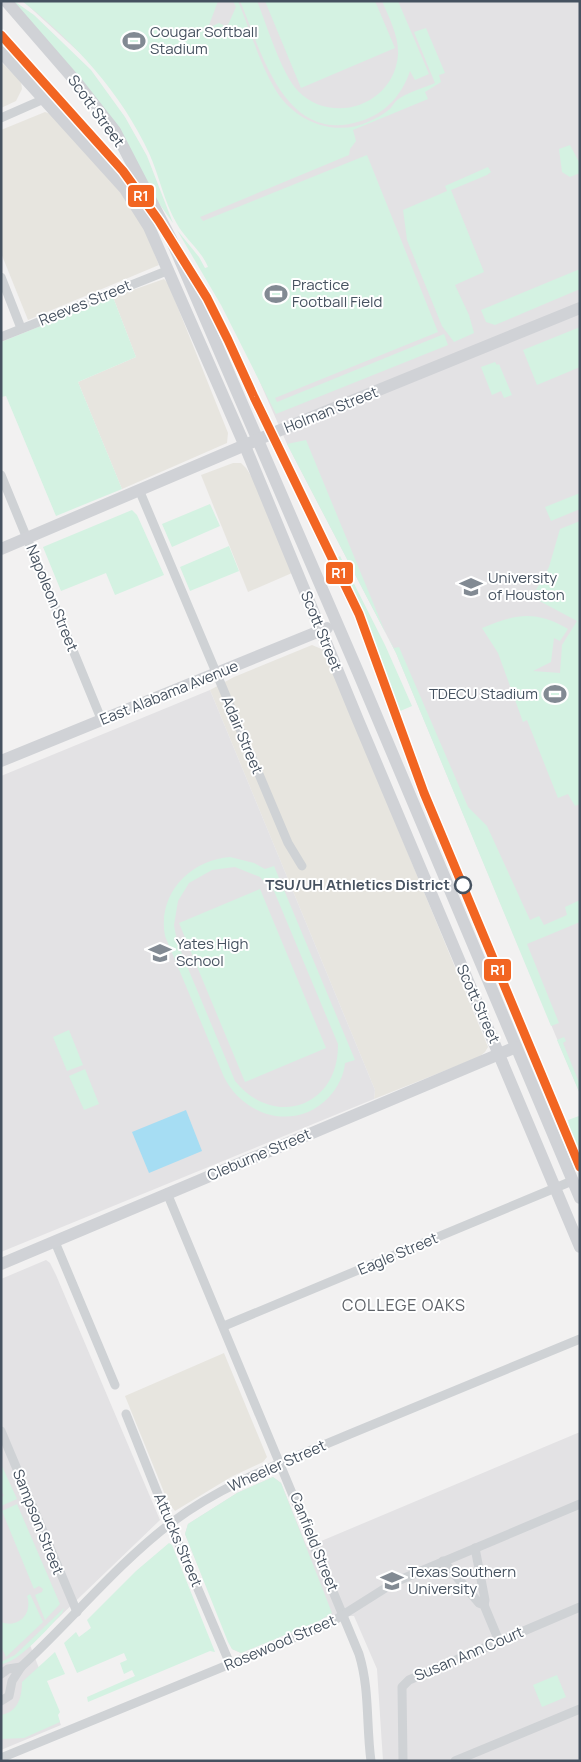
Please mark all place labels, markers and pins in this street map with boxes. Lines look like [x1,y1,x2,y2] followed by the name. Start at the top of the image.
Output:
[150,21,258,59] place label: Cougar Softball Stadium
[121,28,147,54] sports icon: Cougar Softball Stadium
[292,274,383,312] place label: Practice Football Field
[263,281,289,307] sports icon: Practice Football Field
[488,567,565,605] place label: University of Houston
[458,574,484,600] school or university icon: University of Houston
[542,681,568,707] sports icon: TDECU Stadium
[429,683,538,704] place label: TDECU Stadium
[265,874,450,895] place label: TSU/UH Athletics District
[454,876,472,894] marker: TSU/UH Athletics District
[176,933,248,971] place label: Yates High School
[147,940,173,966] school or university icon: Yates High School
[408,1561,516,1599] place label: Texas Southern University
[379,1568,405,1594] school or university icon: Texas Southern University

